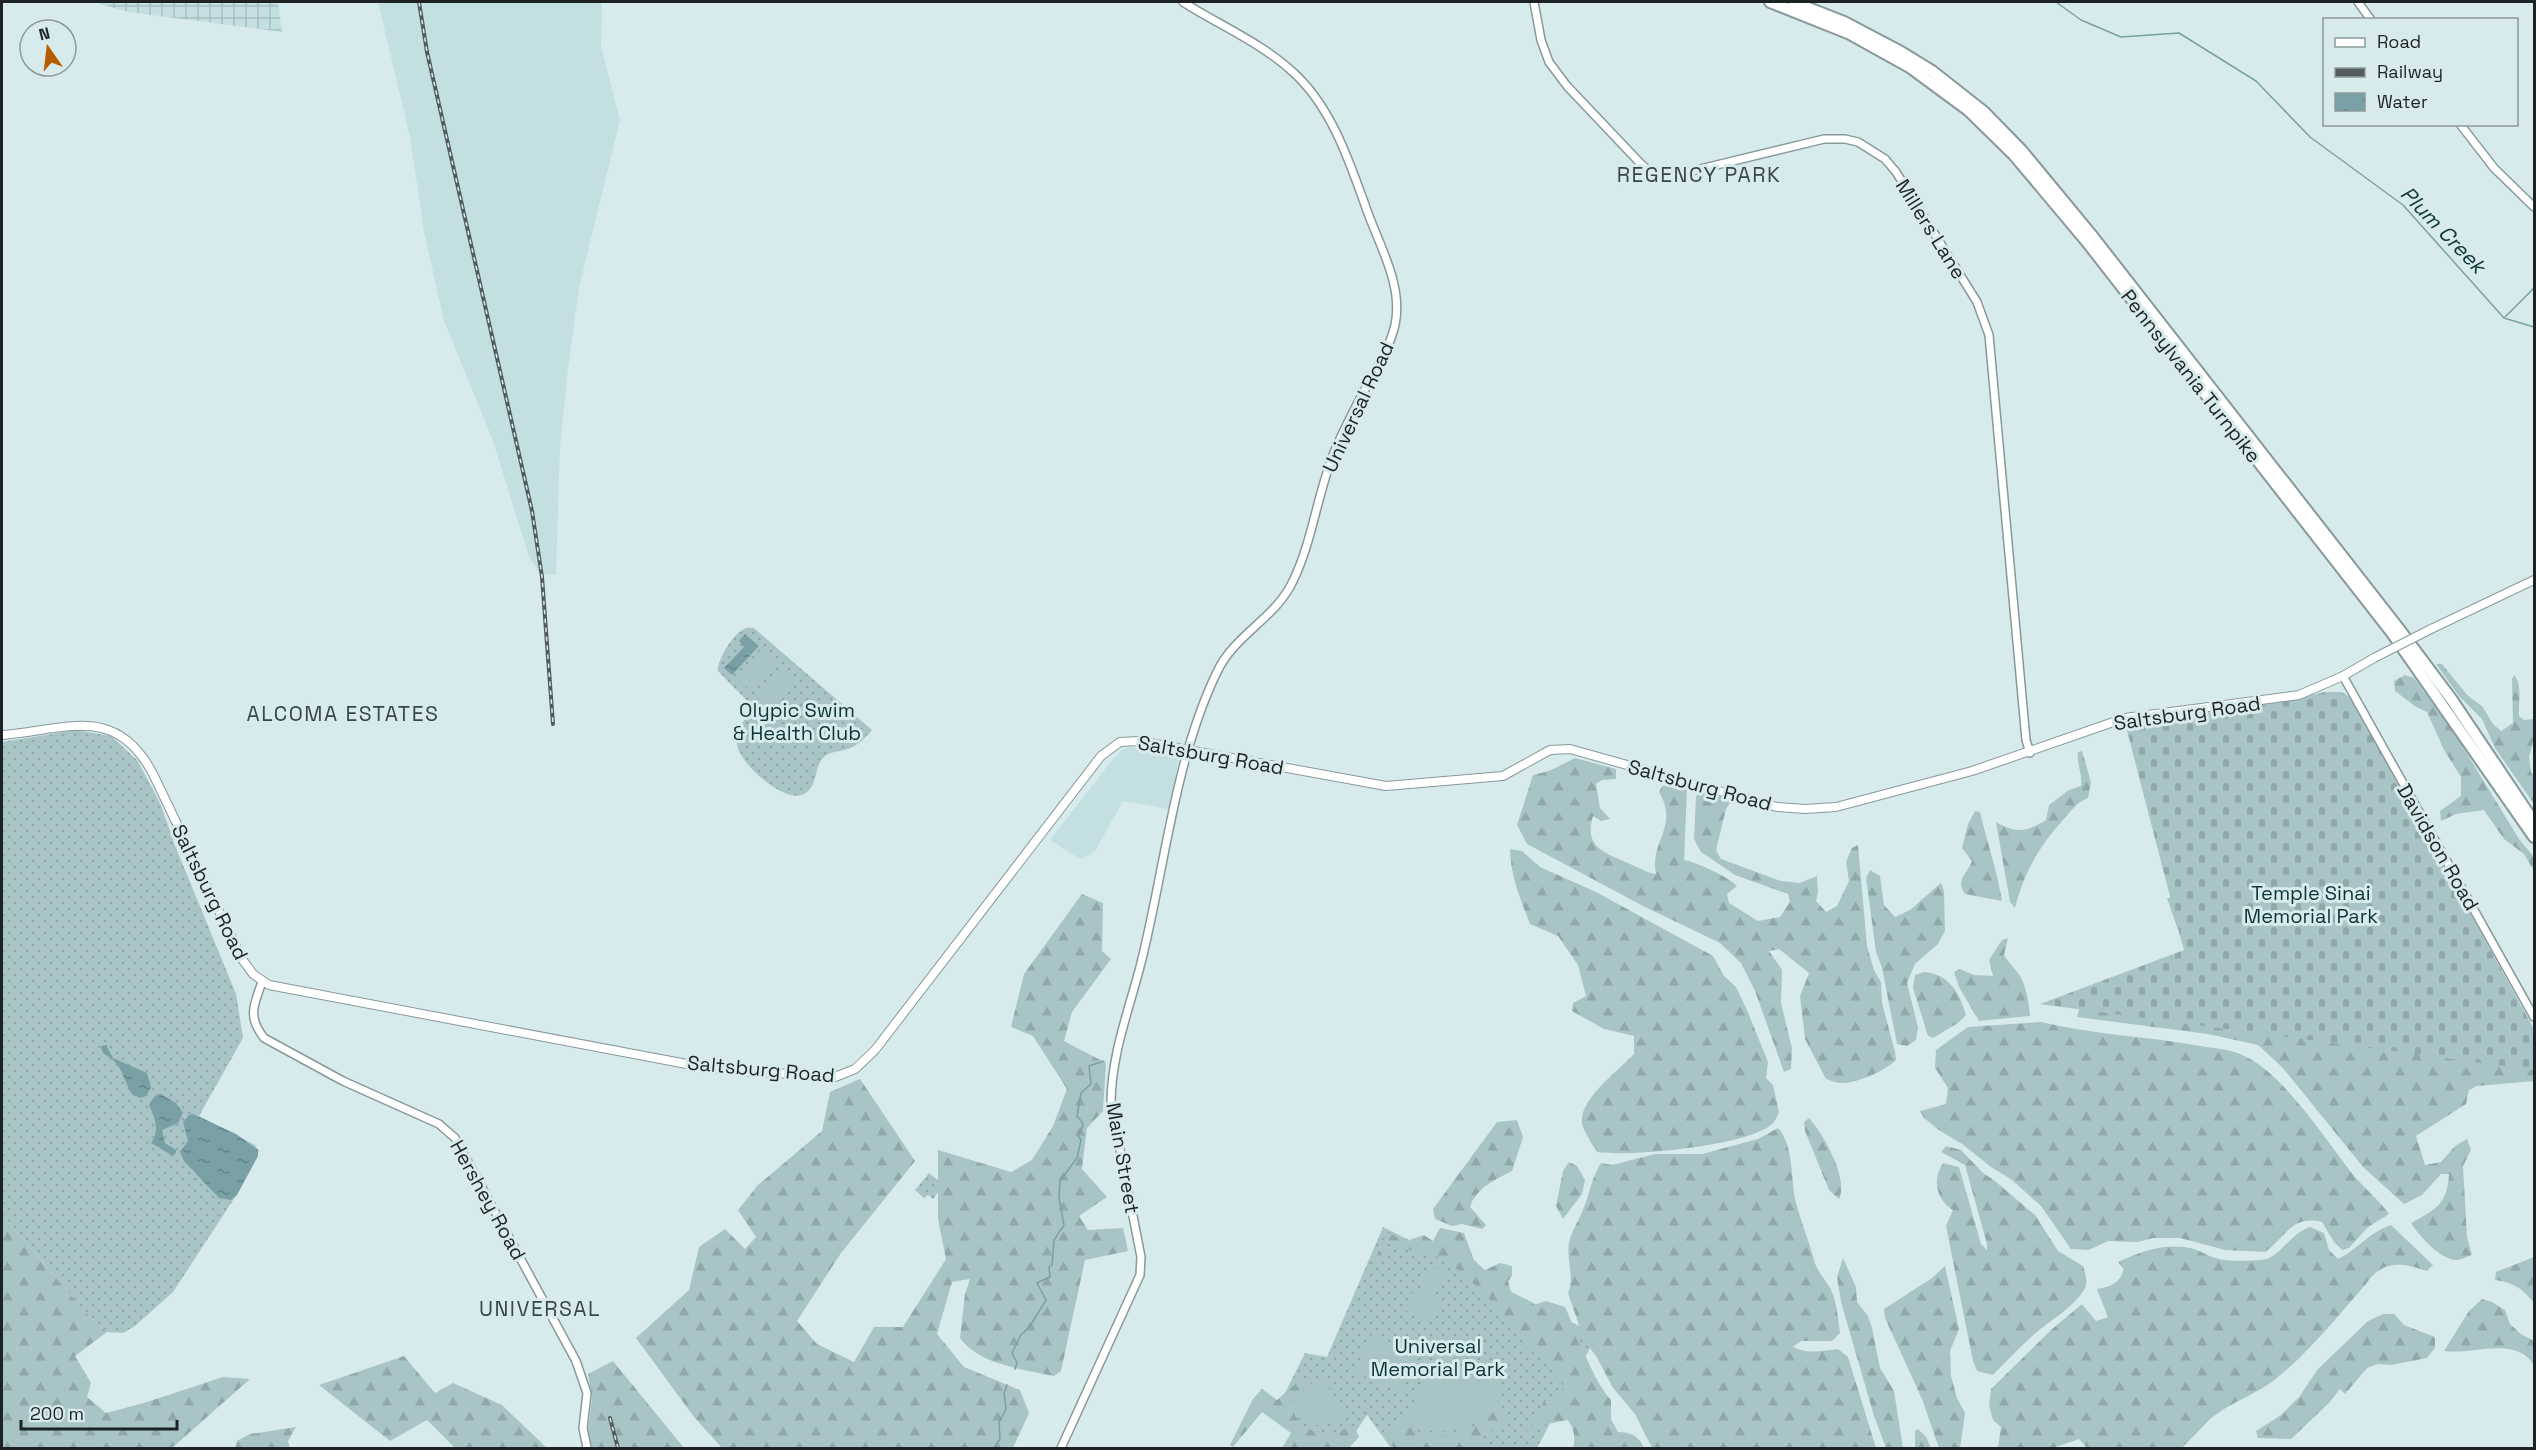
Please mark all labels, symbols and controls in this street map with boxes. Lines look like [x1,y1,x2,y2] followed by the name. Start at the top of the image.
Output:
[18,18,78,78] north arrow
[2323,18,2518,126] legend
[37,22,52,45] text: N
[2377,30,2421,53] text: Road
[2377,60,2443,83] text: Railway
[2377,90,2428,113] text: Water
[1617,161,1781,188] district label: REGENCY PARK
[1890,174,1972,284] street label: Millers Lane
[2395,180,2494,281] water label: Plum Creek
[2115,284,2267,468] street label: Pennsylvania Turnpike
[1316,338,1400,476] street label: Universal Road
[2112,690,2262,736] street label: Saltsburg Road
[733,697,861,746] park label: Olypic Swim & Health Club
[247,700,439,727] district label: ALCOMA ESTATES
[1136,729,1286,781] street label: Saltsburg Road
[1625,753,1775,817] street label: Saltsburg Road
[2391,779,2485,915] street label: Davidson Road
[166,820,254,964] street label: Saltsburg Road
[2244,880,2378,929] park label: Temple Sinai Memorial Park
[686,1050,836,1088] street label: Saltsburg Road
[1100,1100,1146,1216] street label: Main Street
[444,1135,532,1265] street label: Hershey Road
[479,1295,601,1322] district label: UNIVERSAL
[1371,1333,1505,1382] park label: Universal Memorial Park
[21,1393,177,1431] scale bar
[30,1402,84,1425] text: 200 m

